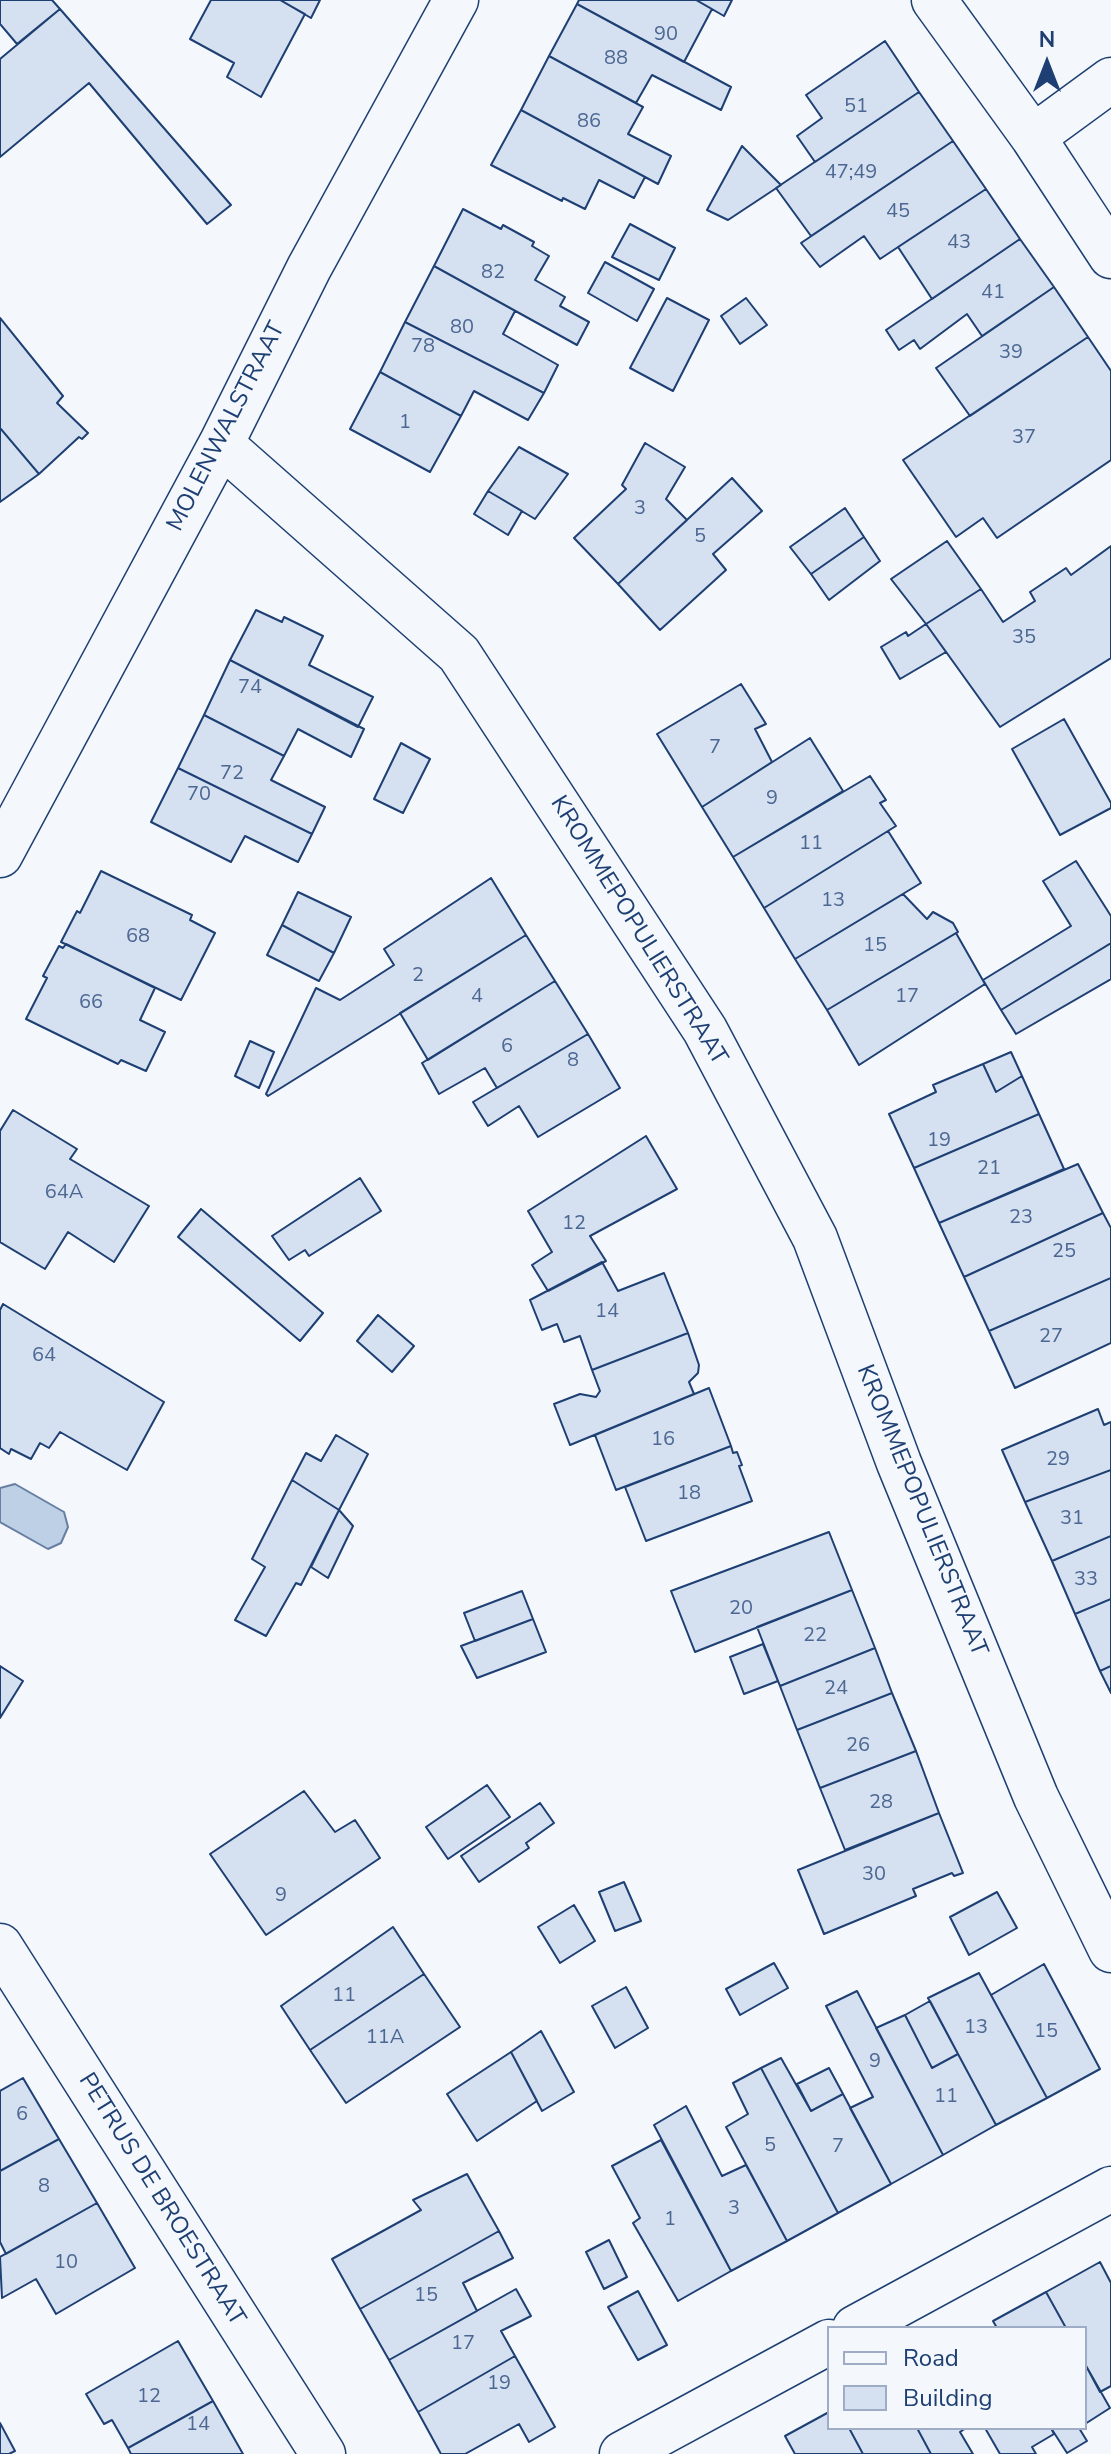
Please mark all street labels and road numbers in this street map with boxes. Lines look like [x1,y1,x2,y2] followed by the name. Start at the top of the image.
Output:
[162,317,292,537] street label: MOLENWALSTRAAT
[543,791,733,1071] street label: KROMMEPOPULIERSTRAAT
[849,1361,993,1661] street label: KROMMEPOPULIERSTRAAT
[71,2068,251,2332] street label: PETRUS DE BROESTRAAT

